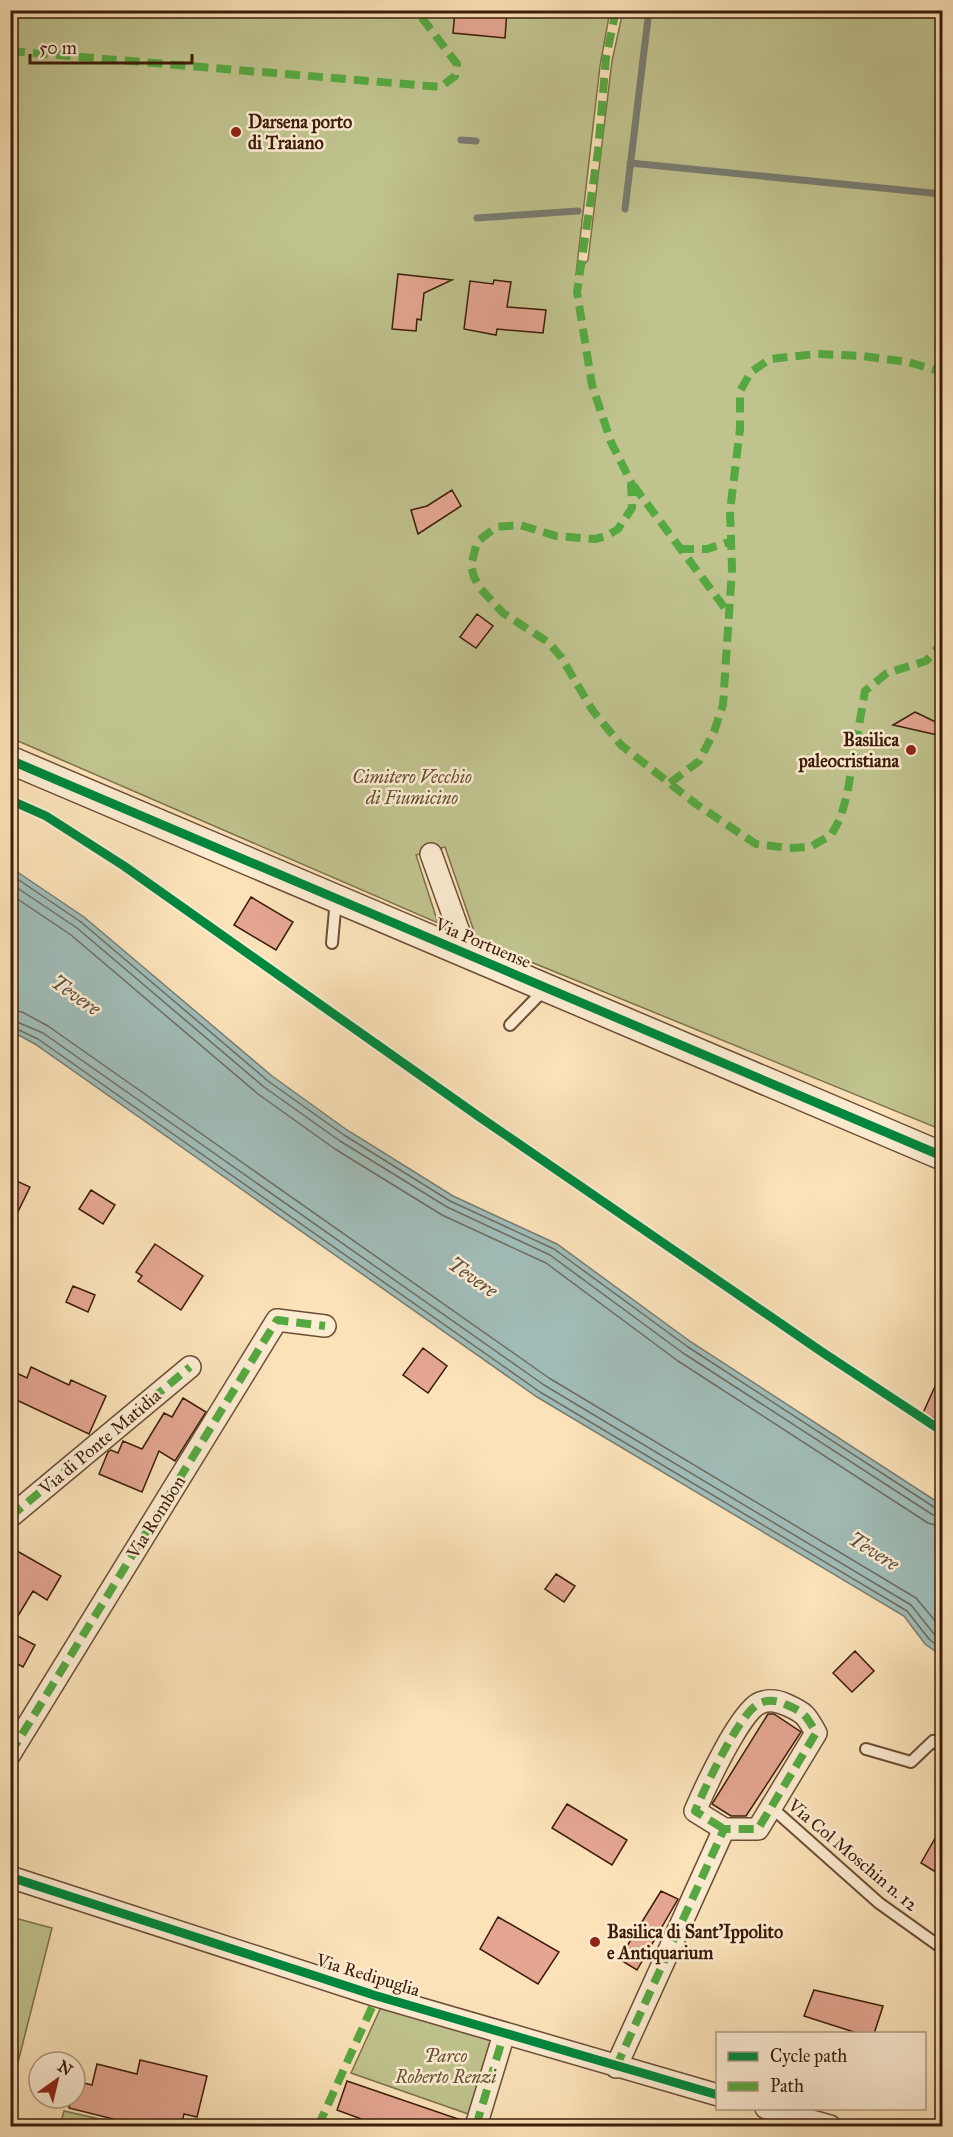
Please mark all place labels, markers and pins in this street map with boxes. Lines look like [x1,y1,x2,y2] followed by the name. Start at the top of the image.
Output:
[248,111,352,154] place label: Darsena porto di Traiano
[229,125,243,139] marker: Darsena porto di Traiano
[798,729,899,773] place label: Basilica paleocristiana
[904,743,918,757] marker: Basilica paleocristiana
[607,1921,783,1965] place label: Basilica di Sant'Ippolito e Antiquarium
[588,1935,602,1949] marker: Basilica di Sant'Ippolito e Antiquarium

